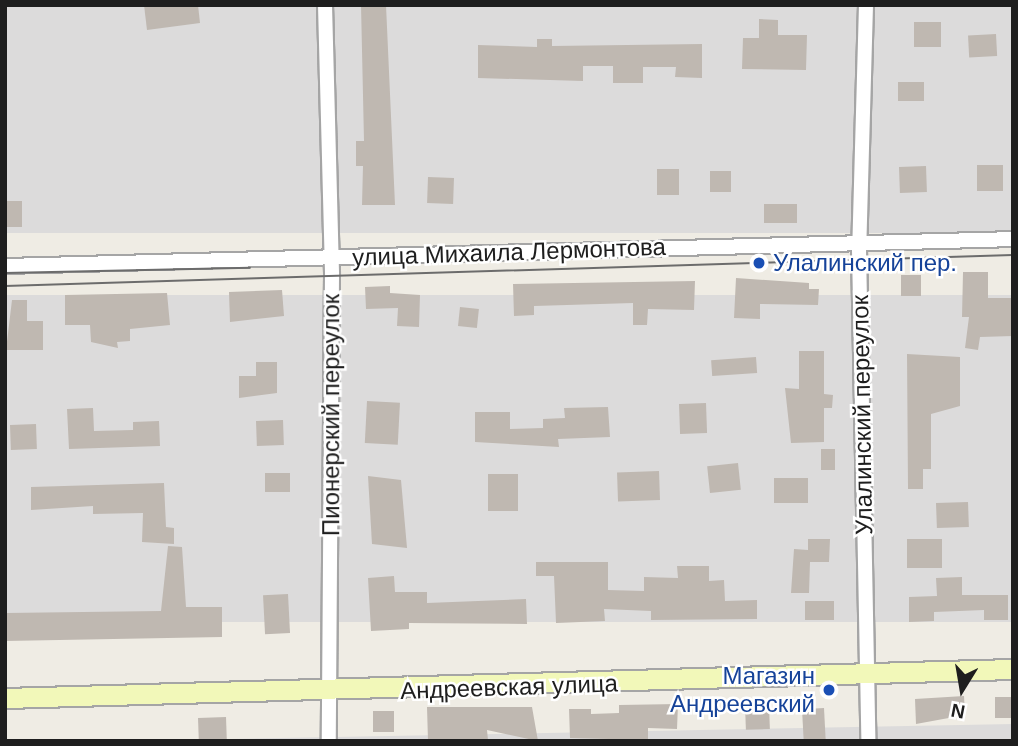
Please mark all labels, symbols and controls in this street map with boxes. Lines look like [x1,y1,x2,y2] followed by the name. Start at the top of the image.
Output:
[352,232,666,272] street label: улица Михаила Лермонтова
[773,249,957,277] place label: Улалинский пер.
[751,255,767,271] marker: Улалинский пер.
[317,294,345,536] street label: Пионерский переулок
[846,295,878,535] street label: Улалинский переулок
[927,655,997,725] north arrow
[670,662,815,718] place label: Магазин Андреевский
[400,669,618,705] street label: Андреевская улица
[821,682,837,698] marker: Магазин Андреевский
[949,699,967,723] text: N

